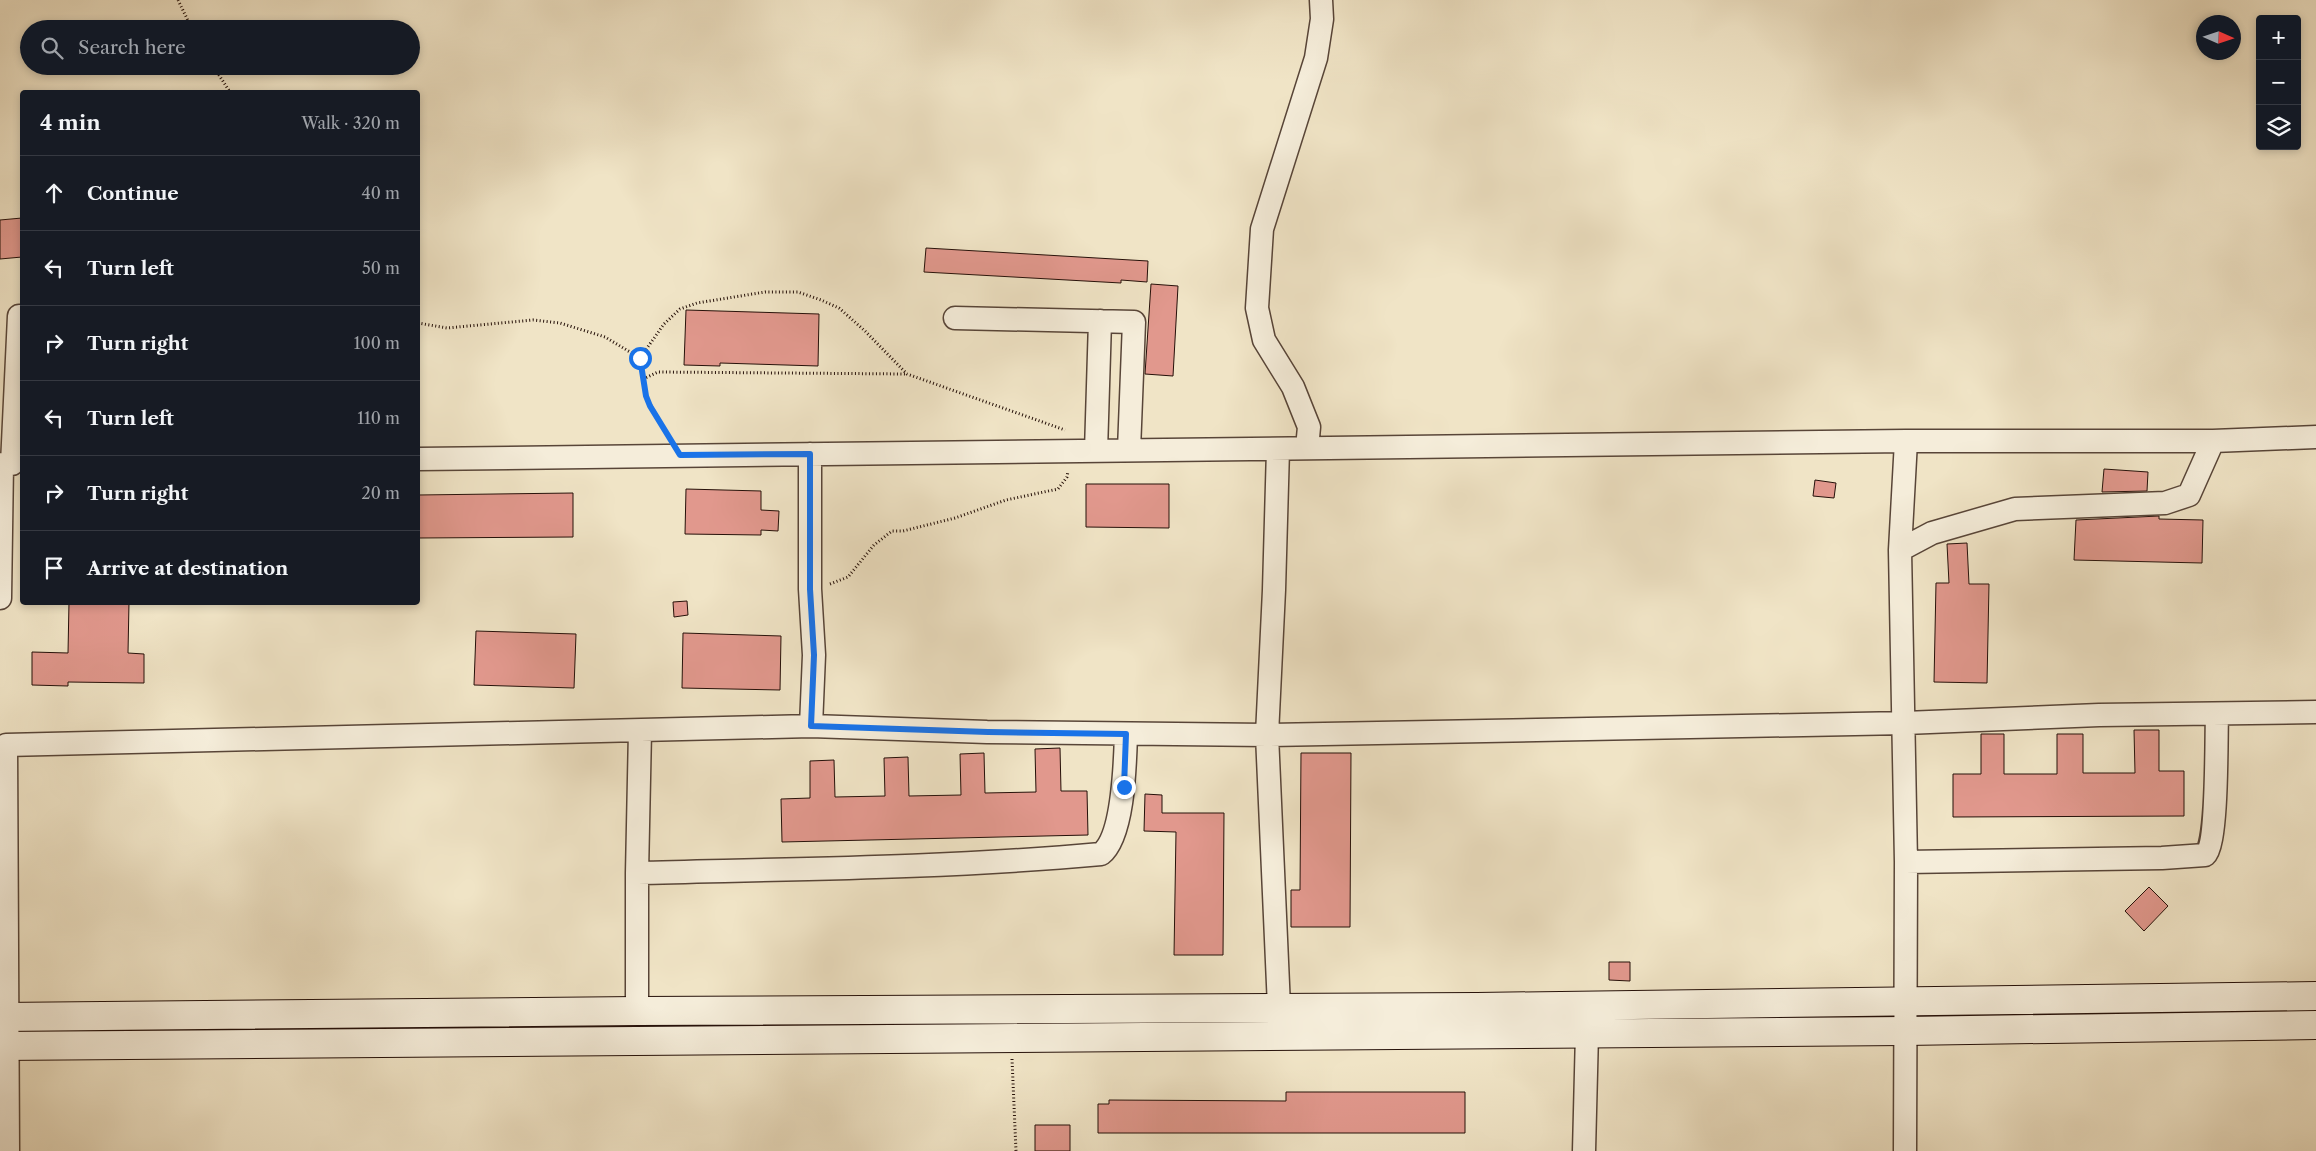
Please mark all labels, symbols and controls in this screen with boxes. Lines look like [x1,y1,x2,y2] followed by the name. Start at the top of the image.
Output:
[2196,15,2241,60] north arrow
[2256,15,2301,150] map controls
[2256,15,2301,60] button: +
[20,20,420,75] search box
[38,34,66,62] icon: search
[78,36,186,59] text: Search here
[2256,60,2301,105] button: −
[2256,105,2301,150] button: layers
[40,110,101,135] text: 4 min
[301,113,400,133] text: Walk · 320 m
[40,179,68,207] icon: ahead
[87,182,179,205] text: Continue
[361,183,400,203] text: 40 m
[40,254,68,282] icon: left
[87,257,174,280] text: Turn left
[362,258,400,278] text: 50 m
[40,329,68,357] icon: right
[87,332,188,355] text: Turn right
[354,333,400,353] text: 100 m
[629,347,652,370] route start
[40,404,68,432] icon: left
[87,407,174,430] text: Turn left
[357,408,400,428] text: 110 m
[40,479,68,507] icon: right
[87,482,188,505] text: Turn right
[361,483,400,503] text: 20 m
[40,554,68,582] icon: arrive
[87,557,288,580] text: Arrive at destination
[1113,776,1136,799] route end

